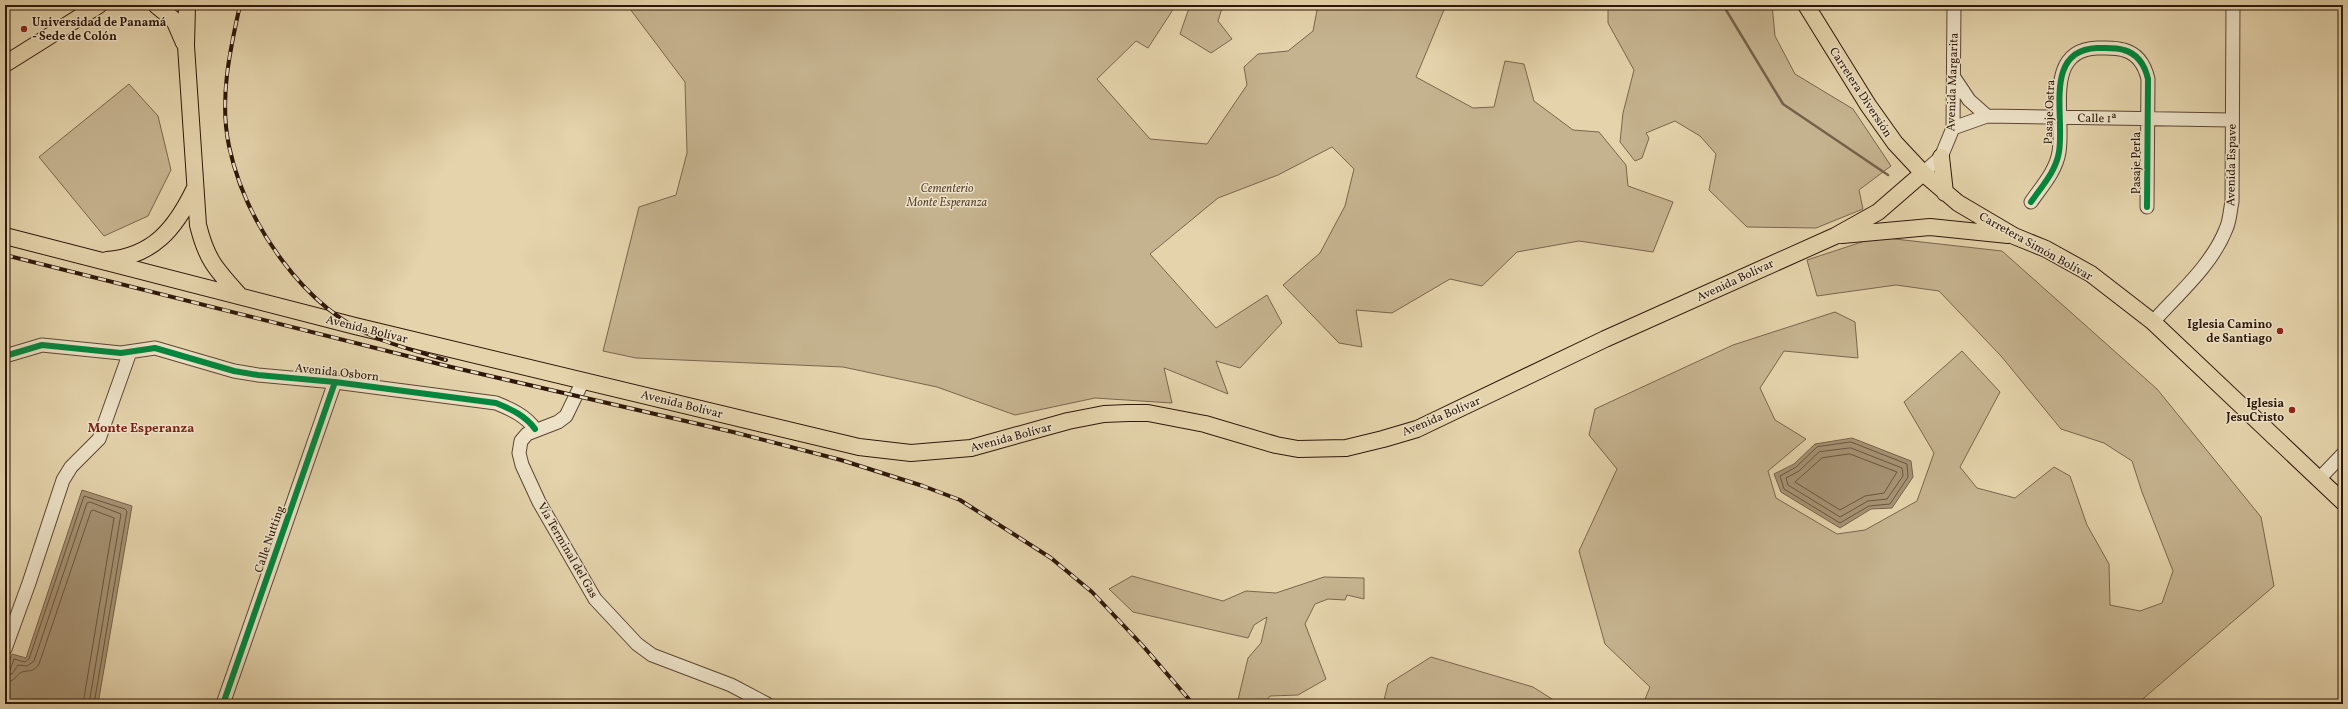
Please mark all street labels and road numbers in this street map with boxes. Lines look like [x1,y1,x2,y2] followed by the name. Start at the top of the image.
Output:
[1943,32,1963,132] street label: Avenida Margarita
[1825,44,1895,141] street label: Carretera Diversión
[2041,79,2059,145] street label: Pasaje Ostra
[2077,111,2117,127] street label: Calle 1ª
[2223,123,2241,206] street label: Avenida Espave
[2129,132,2145,194] street label: Pasaje Perla
[1976,209,2095,285] street label: Carretera Simón Bolívar
[1694,256,1777,306] street label: Avenida Bolívar
[324,312,409,348] street label: Avenida Bolívar
[294,361,380,385] street label: Avenida Osborn
[639,387,724,423] street label: Avenida Bolívar
[1400,393,1483,441] street label: Avenida Bolívar
[969,419,1054,457] street label: Avenida Bolívar
[533,500,601,601] street label: Vía Terminal del Gas
[251,504,289,575] street label: Calle Nutting

